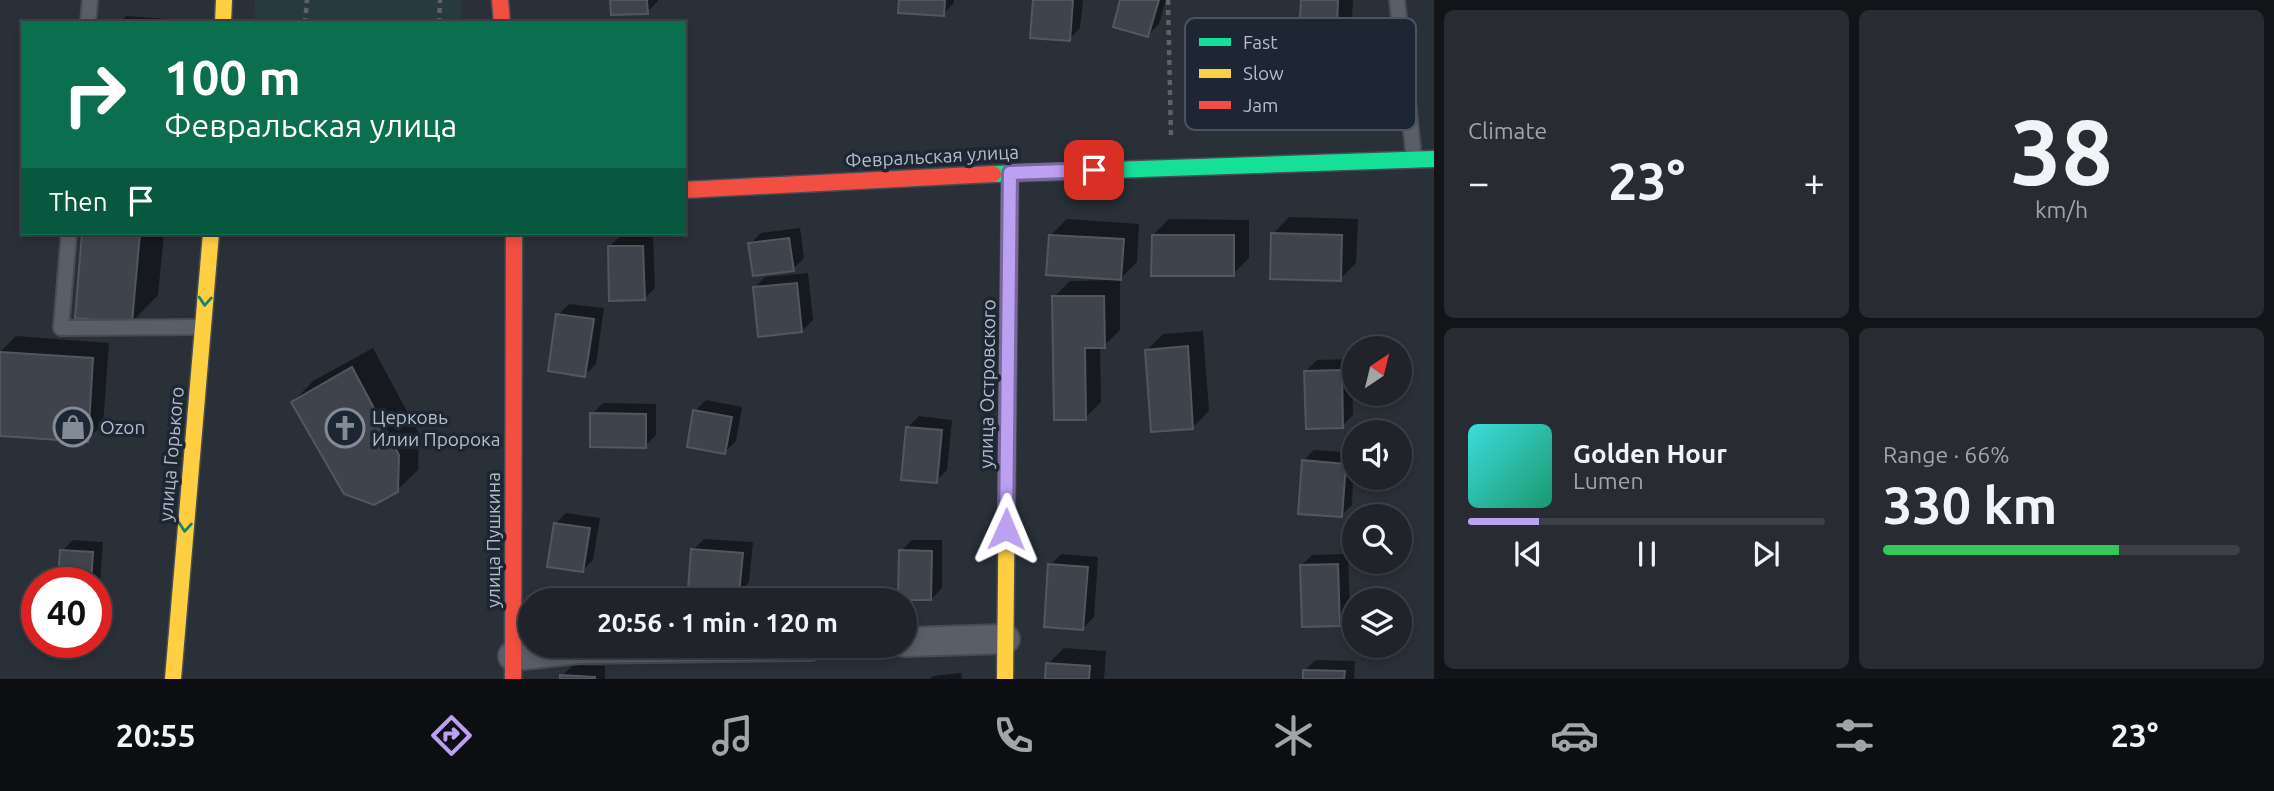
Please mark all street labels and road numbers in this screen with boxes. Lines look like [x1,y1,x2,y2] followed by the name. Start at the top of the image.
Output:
[844,140,1020,172] street label: Февральская улица
[975,299,999,469] street label: улица Островского
[154,386,188,522] street label: улица Горького
[482,472,504,608] street label: улица Пушкина

